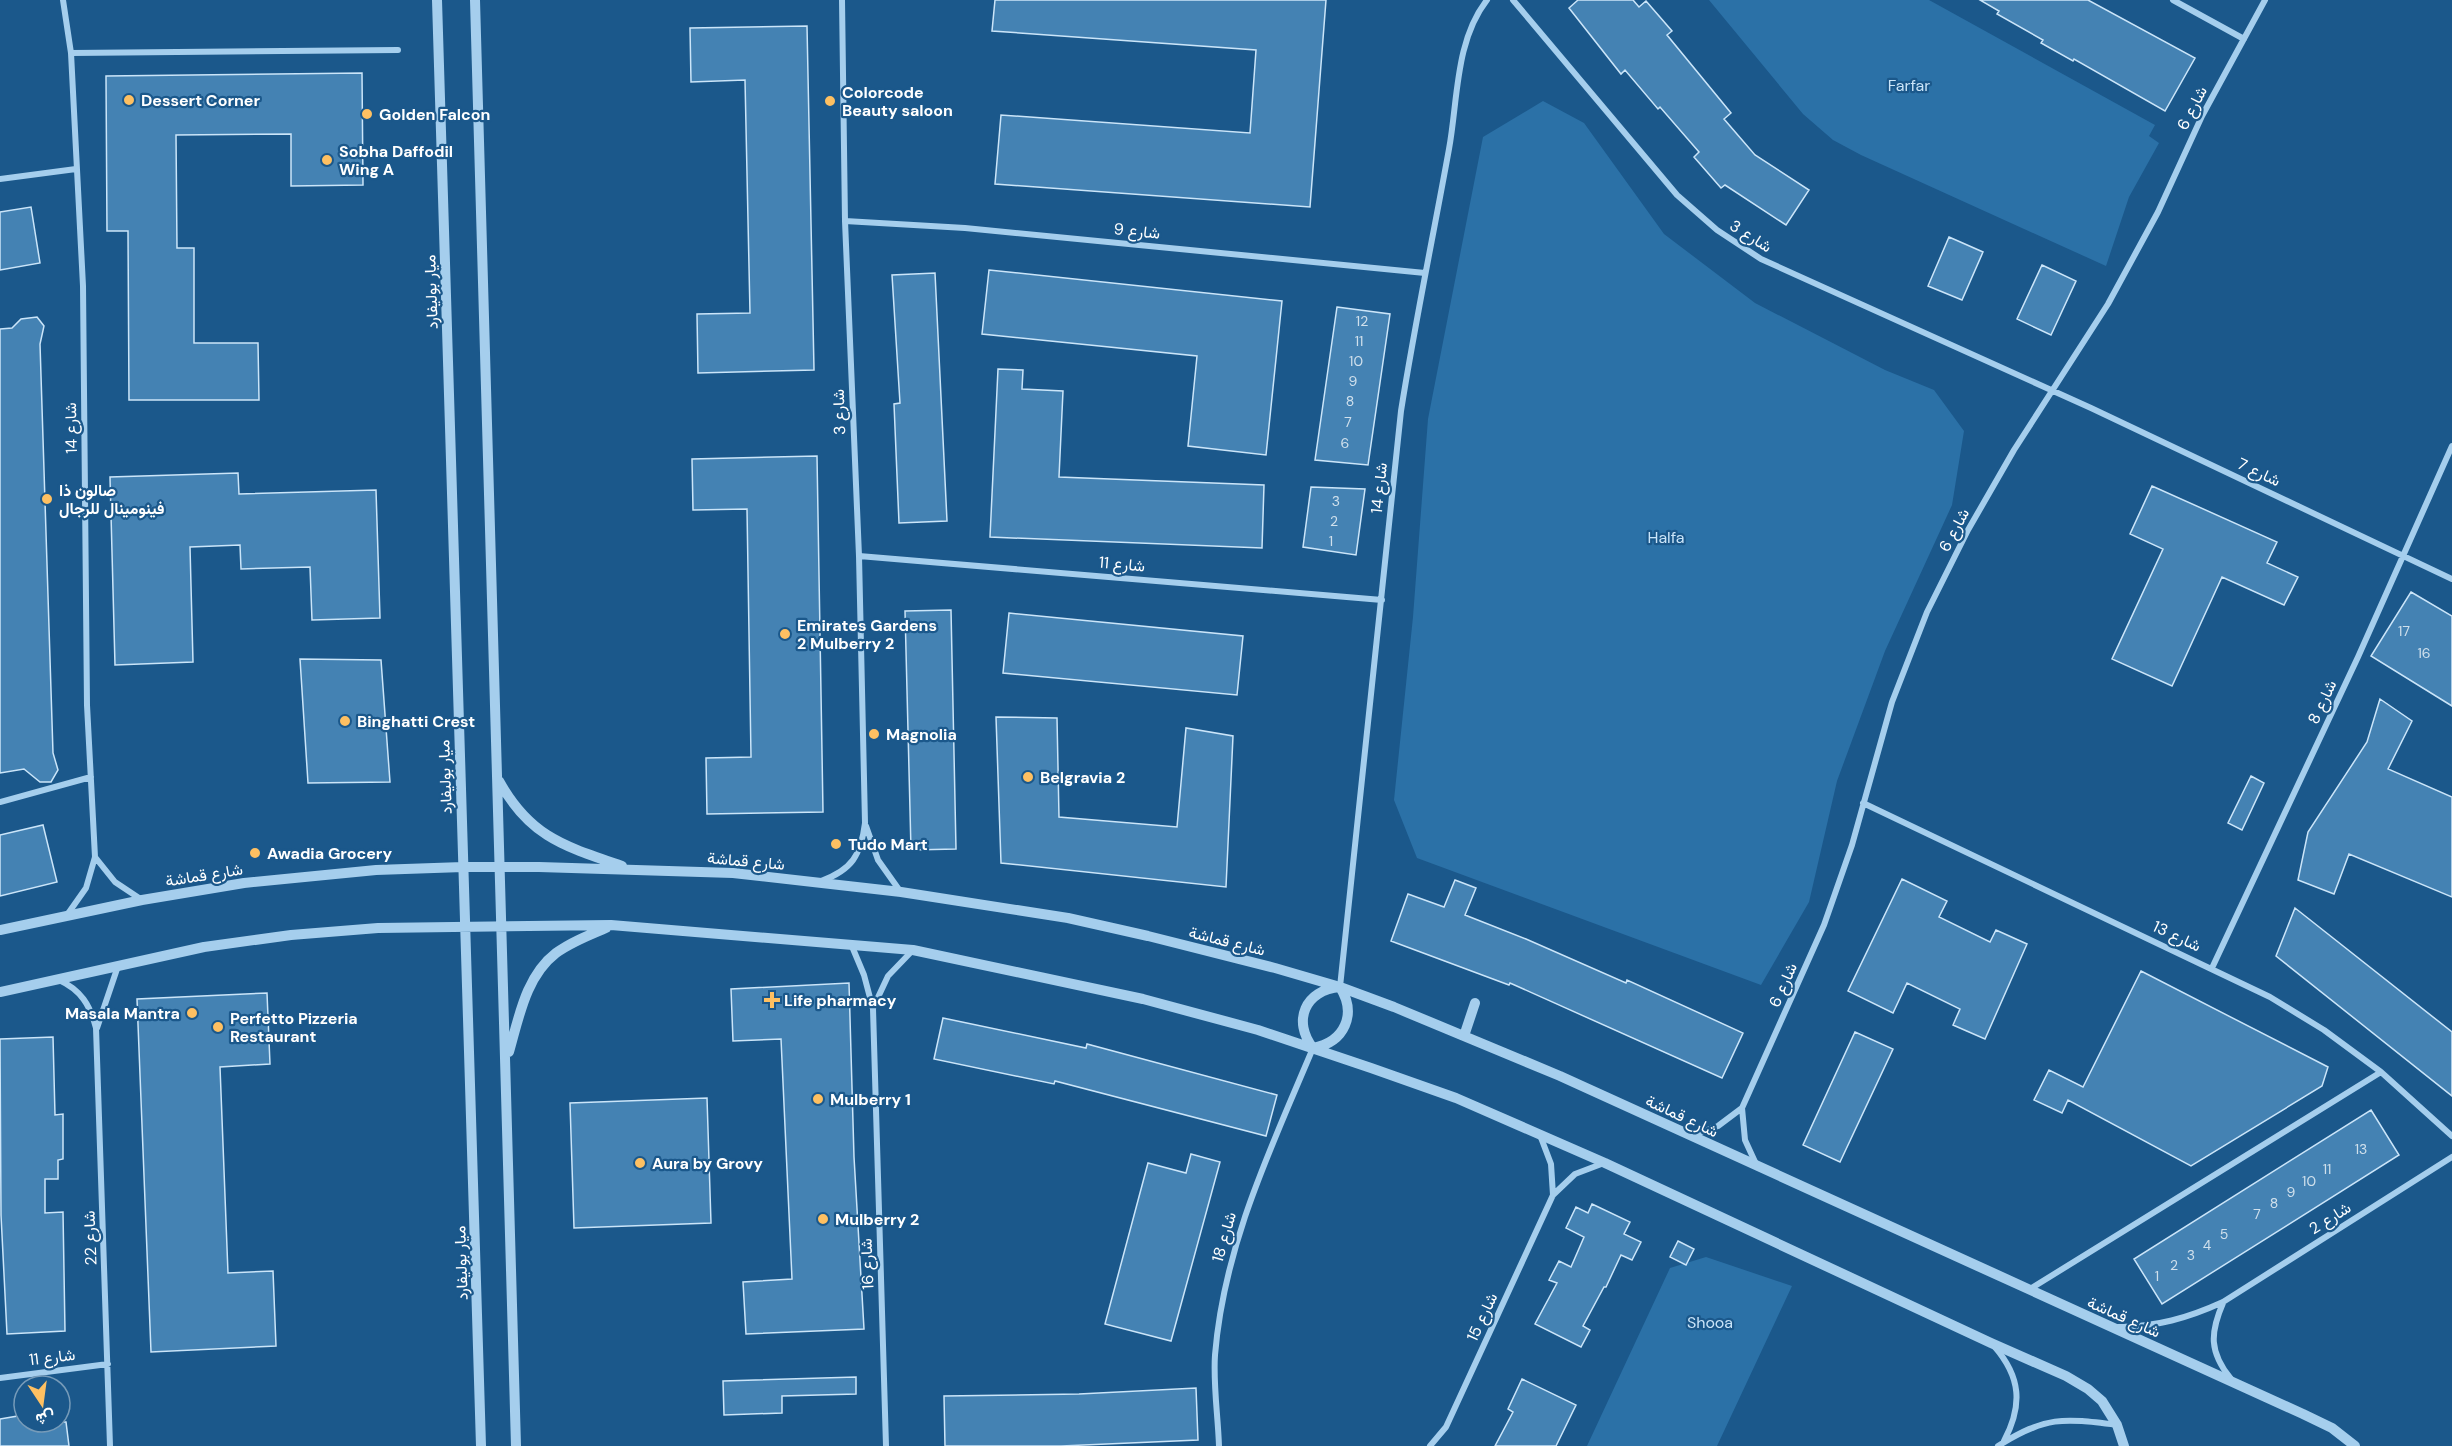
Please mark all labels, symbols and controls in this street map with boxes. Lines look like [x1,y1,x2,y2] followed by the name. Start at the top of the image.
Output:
[1888,75,1930,96] park label: Farfar
[842,82,953,121] place label: Colorcode Beauty saloon
[2172,83,2213,134] street label: شارع 6
[141,90,260,111] place label: Dessert Corner
[122,93,136,107] marker: Dessert Corner
[823,94,837,108] marker: Colorcode Beauty saloon
[379,104,490,125] place label: Golden Falcon
[360,107,374,121] marker: Golden Falcon
[339,141,453,180] place label: Sobha Daffodil Wing A
[320,153,334,167] marker: Sobha Daffodil Wing A
[1725,215,1776,258] street label: شارع 3
[1113,218,1161,245] street label: شارع 9
[419,254,443,330] street label: ميار بوليفارد
[1356,312,1368,330] house number: 12
[1355,332,1363,350] house number: 11
[1349,352,1363,370] house number: 10
[1349,372,1358,390] house number: 9
[828,389,851,435] street label: شارع 3
[1346,392,1354,410] house number: 8
[60,402,83,454] street label: شارع 14
[1344,413,1352,431] house number: 7
[1341,434,1349,452] house number: 6
[2234,453,2284,492] street label: شارع 7
[1366,461,1393,515] street label: شارع 14
[59,480,164,519] place label: صالون ذا فينومينال للرجال
[40,492,54,506] marker: صالون ذا فينومينال للرجال
[1332,492,1340,510] house number: 3
[1934,505,1975,556] street label: شارع 6
[1330,512,1338,530] house number: 2
[1648,527,1685,548] park label: Halfa
[1329,532,1333,550] house number: 1
[1098,552,1146,577] street label: شارع 11
[797,615,937,654] place label: Emirates Gardens 2 Mulberry 2
[2398,622,2410,640] house number: 17
[778,627,792,641] marker: Emirates Gardens 2 Mulberry 2
[2417,644,2431,662] house number: 16
[2303,677,2342,728] street label: شارع 8
[357,711,475,732] place label: Binghatti Crest
[338,714,352,728] marker: Binghatti Crest
[886,724,957,745] place label: Magnolia
[867,727,881,741] marker: Magnolia
[433,739,457,815] street label: ميار بوليفارد
[1040,767,1125,788] place label: Belgravia 2
[1021,770,1035,784] marker: Belgravia 2
[848,834,928,855] place label: Tudo Mart
[829,837,843,851] marker: Tudo Mart
[267,843,392,864] place label: Awadia Grocery
[248,846,262,860] marker: Awadia Grocery
[706,847,786,876] street label: شارع قماشة
[164,859,244,892] street label: شارع قماشة
[2149,916,2204,957] street label: شارع 13
[1186,921,1267,962] street label: شارع قماشة
[1764,959,1803,1011] street label: شارع 6
[784,990,897,1011] place label: Life pharmacy
[765,993,779,1007] marker: Life pharmacy
[65,1003,180,1024] place label: Masala Mantra
[185,1006,199,1020] marker: Masala Mantra
[230,1008,358,1047] place label: Perfetto Pizzeria Restaurant
[211,1020,225,1034] marker: Perfetto Pizzeria Restaurant
[830,1089,911,1110] place label: Mulberry 1
[1642,1090,1722,1143] street label: شارع قماشة
[811,1092,825,1106] marker: Mulberry 1
[2355,1140,2367,1158] house number: 13
[652,1153,763,1174] place label: Aura by Grovy
[633,1156,647,1170] marker: Aura by Grovy
[2323,1160,2331,1178] house number: 11
[2302,1172,2316,1190] house number: 10
[2287,1183,2296,1201] house number: 9
[2270,1194,2278,1212] house number: 8
[2305,1197,2355,1240] street label: شارع 2
[2253,1205,2261,1223] house number: 7
[835,1209,919,1230] place label: Mulberry 2
[79,1210,102,1266] street label: شارع 22
[1207,1210,1242,1265] street label: شارع 18
[816,1212,830,1226] marker: Mulberry 2
[449,1225,473,1301] street label: ميار بوليفارد
[2220,1225,2228,1243] house number: 5
[2203,1236,2212,1254] house number: 4
[856,1238,879,1290] street label: شارع 16
[2187,1246,2195,1264] house number: 3
[2170,1256,2178,1274] house number: 2
[2155,1267,2159,1285] house number: 1
[1462,1289,1503,1345] street label: شارع 15
[2084,1292,2164,1343] street label: شارع قماشة
[1687,1312,1733,1333] park label: Shooa
[28,1344,76,1371] street label: شارع 11
[12,1374,72,1434] north arrow
[34,1406,57,1431] text: ش

